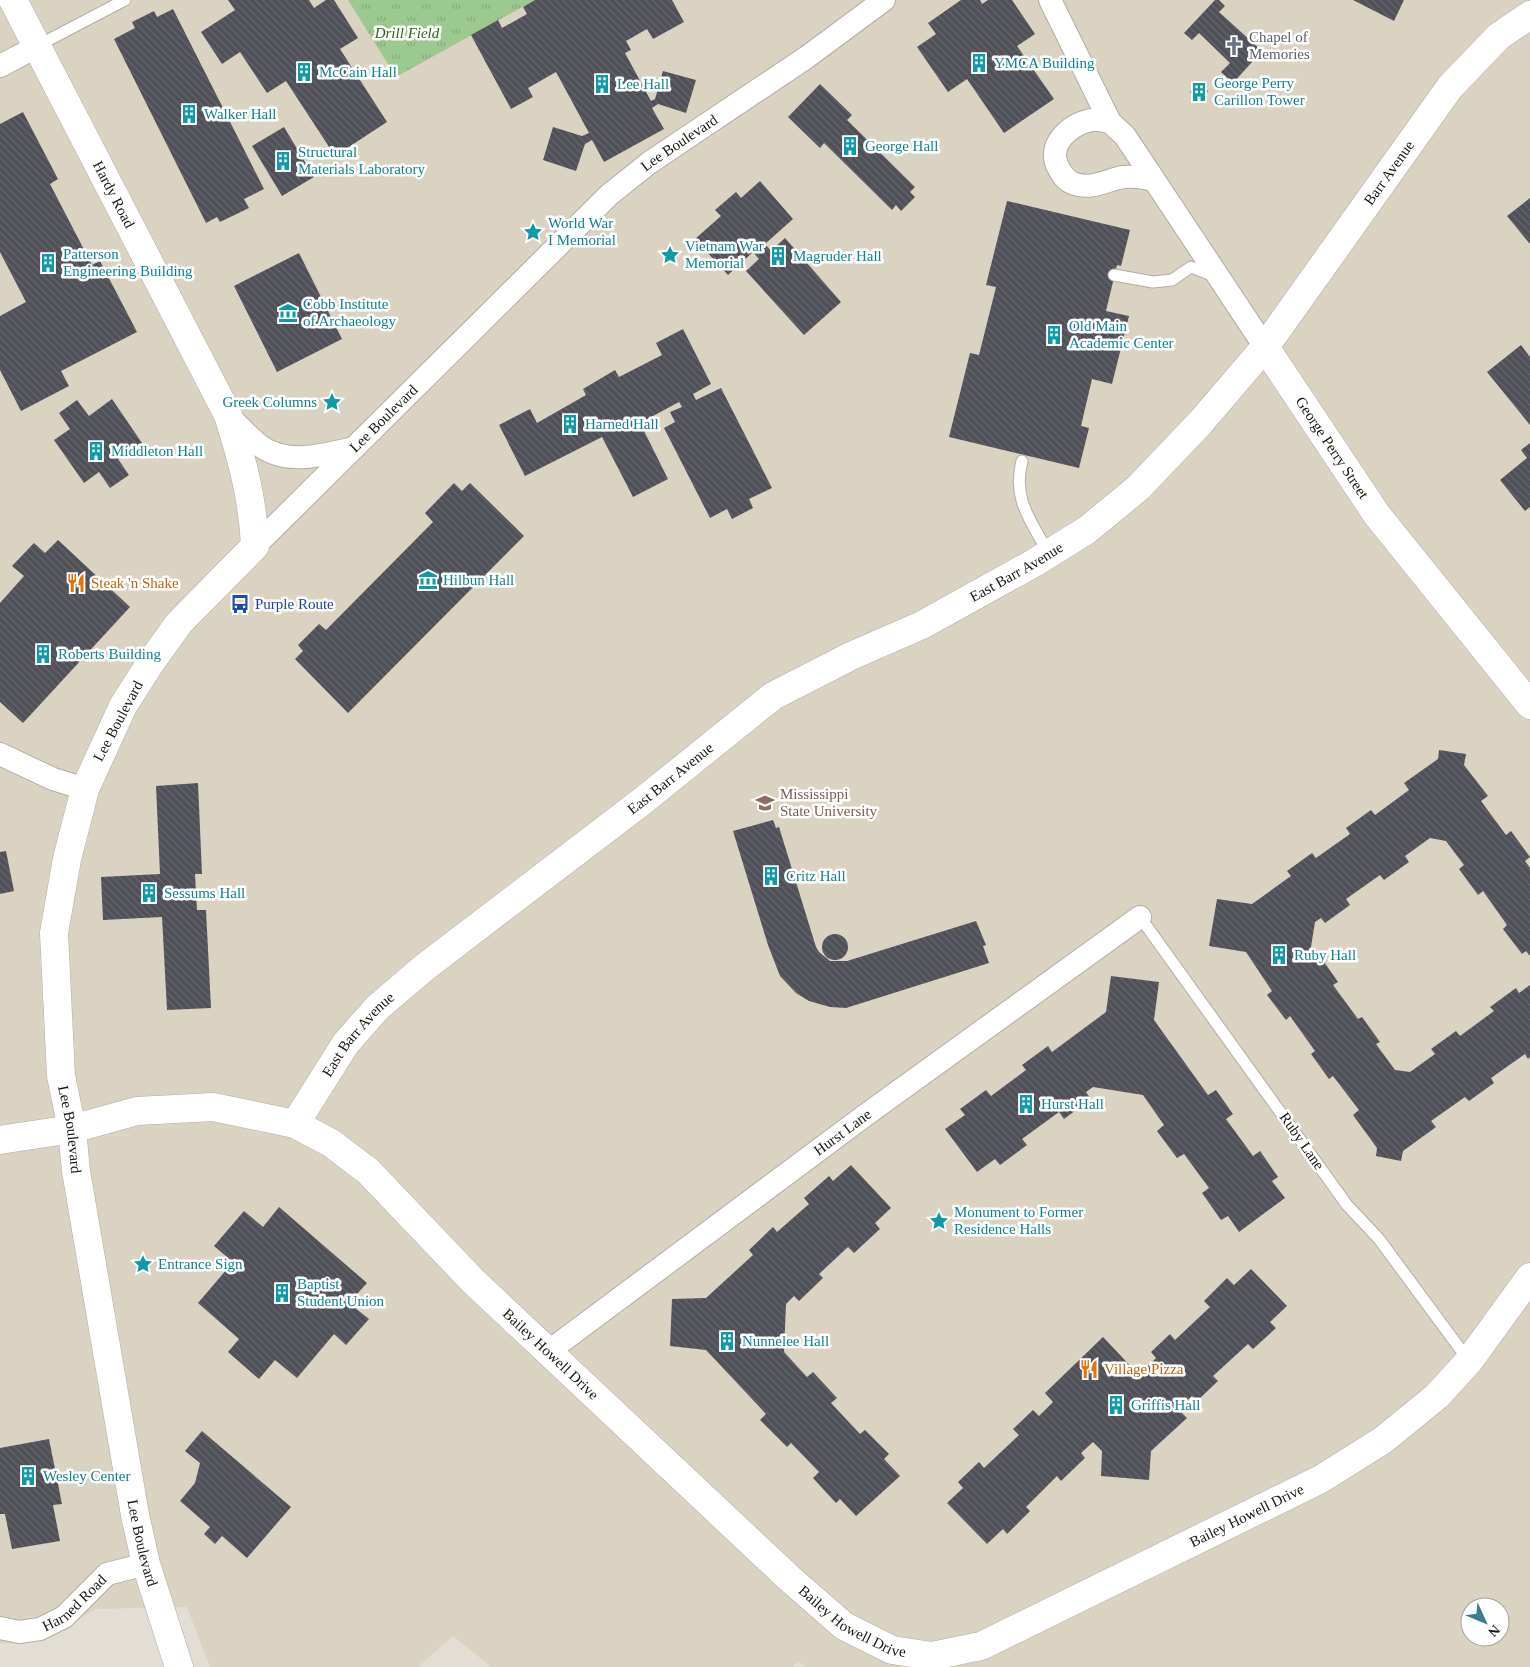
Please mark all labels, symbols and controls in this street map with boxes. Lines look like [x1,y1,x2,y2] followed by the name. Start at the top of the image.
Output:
[374,25,440,41] park label: Drill Field
[1249,29,1310,62] place label: Chapel of Memories
[1223,35,1245,57] church icon: Chapel of Memories
[968,52,990,74] building icon: YMCA Building
[994,55,1095,71] place label: YMCA Building
[293,61,315,83] building icon: McCain Hall
[319,64,397,80] place label: McCain Hall
[591,73,613,95] building icon: Lee Hall
[1214,75,1305,108] place label: George Perry Carillon Tower
[617,76,669,92] place label: Lee Hall
[1188,81,1210,103] building icon: George Perry Carillon Tower
[178,103,200,125] building icon: Walker Hall
[204,106,277,122] place label: Walker Hall
[638,111,721,174] street label: Lee Boulevard
[839,135,861,157] building icon: George Hall
[1361,137,1417,208] street label: Barr Avenue
[865,138,938,154] place label: George Hall
[298,144,426,177] place label: Structural Materials Laboratory
[272,150,294,172] building icon: Structural Materials Laboratory
[90,158,138,231] street label: Hardy Road
[548,215,616,248] place label: World War I Memorial
[522,221,544,243] place icon: World War I Memorial
[685,238,764,271] place label: Vietnam War Memorial
[659,244,681,266] place icon: Vietnam War Memorial
[767,245,789,267] building icon: Magruder Hall
[63,246,193,279] place label: Patterson Engineering Building
[793,248,882,264] place label: Magruder Hall
[37,252,59,274] building icon: Patterson Engineering Building
[303,296,396,329] place label: Cobb Institute of Archaeology
[277,302,299,324] museum icon: Cobb Institute of Archaeology
[1069,318,1174,351] place label: Old Main Academic Center
[1043,324,1065,346] building icon: Old Main Academic Center
[346,381,421,456] street label: Lee Boulevard
[321,391,343,413] place icon: Greek Columns
[222,394,317,410] place label: Greek Columns
[1292,394,1372,502] street label: George Perry Street
[559,413,581,435] building icon: Harned Hall
[585,416,659,432] place label: Harned Hall
[85,440,107,462] building icon: Middleton Hall
[111,443,203,459] place label: Middleton Hall
[967,539,1066,605] street label: East Barr Avenue
[417,569,439,591] museum icon: Hilbun Hall
[65,572,87,594] restaurant icon: Steak 'n Shake
[443,572,514,588] place label: Hilbun Hall
[91,575,179,591] place label: Steak 'n Shake
[229,593,251,615] bus stop icon: Purple Route
[255,596,334,612] place label: Purple Route
[32,643,54,665] building icon: Roberts Building
[58,646,161,662] place label: Roberts Building
[90,678,146,764] street label: Lee Boulevard
[624,739,716,817] street label: East Barr Avenue
[780,786,878,819] place label: Mississippi State University
[754,792,776,814] school or university icon: Mississippi State University
[760,865,782,887] building icon: Critz Hall
[786,868,846,884] place label: Critz Hall
[138,882,160,904] building icon: Sessums Hall
[164,885,245,901] place label: Sessums Hall
[1268,944,1290,966] building icon: Ruby Hall
[1294,947,1356,963] place label: Ruby Hall
[319,989,398,1080] street label: East Barr Avenue
[55,1084,84,1175] street label: Lee Boulevard
[1015,1093,1037,1115] building icon: Hurst Hall
[1041,1096,1104,1112] place label: Hurst Hall
[811,1106,874,1159] street label: Hurst Lane
[1276,1109,1328,1173] street label: Ruby Lane
[954,1204,1083,1237] place label: Monument to Former Residence Halls
[928,1210,950,1232] place icon: Monument to Former Residence Halls
[132,1253,154,1275] place icon: Entrance Sign
[158,1256,243,1272] place label: Entrance Sign
[297,1276,385,1309] place label: Baptist Student Union
[271,1282,293,1304] building icon: Baptist Student Union
[500,1305,602,1403] street label: Bailey Howell Drive
[716,1330,738,1352] building icon: Nunnelee Hall
[742,1333,829,1349] place label: Nunnelee Hall
[1078,1358,1100,1380] restaurant icon: Village Pizza
[1104,1361,1184,1377] place label: Village Pizza
[1105,1394,1127,1416] building icon: Griffis Hall
[1131,1397,1200,1413] place label: Griffis Hall
[17,1465,39,1487] building icon: Wesley Center
[43,1468,131,1484] place label: Wesley Center
[1187,1481,1307,1550] street label: Bailey Howell Drive
[124,1498,161,1589] street label: Lee Boulevard
[40,1571,110,1635] street label: Harned Road
[795,1582,907,1660] street label: Bailey Howell Drive
[1460,1597,1510,1647] north arrow
[1485,1622,1503,1640] text: N

